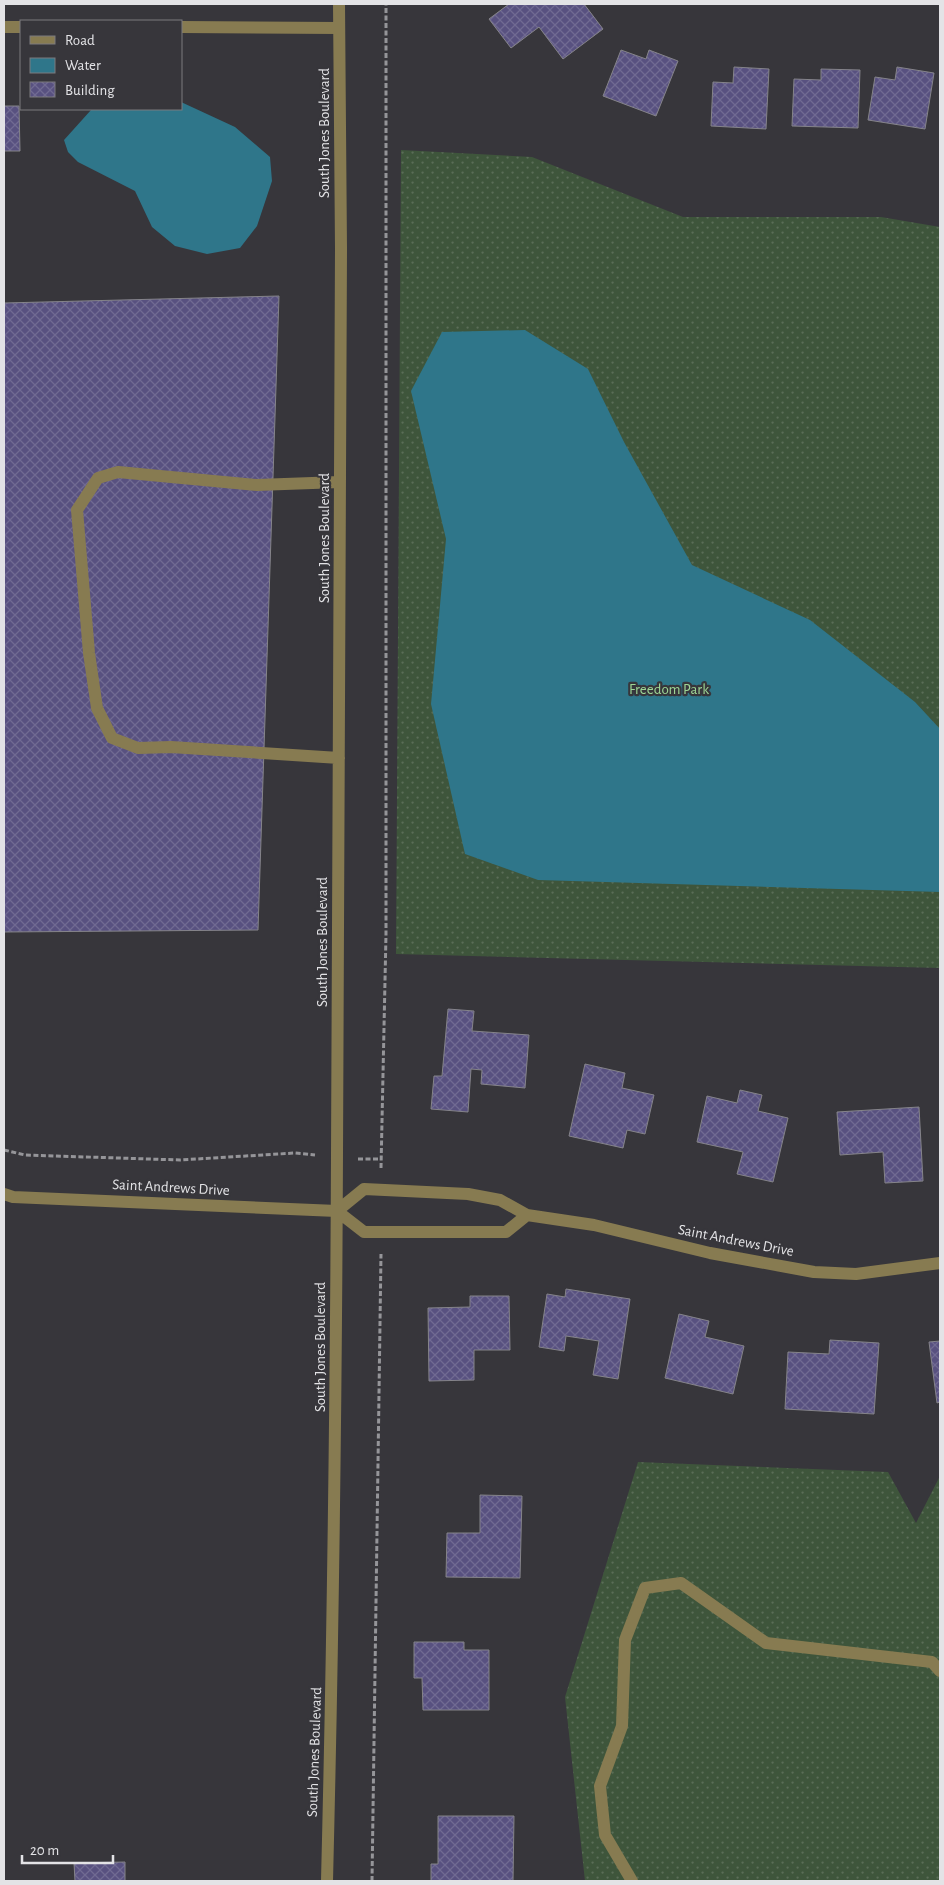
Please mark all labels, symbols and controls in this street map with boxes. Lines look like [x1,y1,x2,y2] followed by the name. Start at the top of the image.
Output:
[20,20,182,110] legend
[65,33,95,48] text: Road
[65,58,101,73] text: Water
[317,68,332,198] street label: South Jones Boulevard
[65,83,115,98] text: Building
[317,473,332,603] street label: South Jones Boulevard
[629,682,709,697] park label: Freedom Park
[315,877,330,1007] street label: South Jones Boulevard
[112,1177,230,1198] street label: Saint Andrews Drive
[677,1222,795,1259] street label: Saint Andrews Drive
[313,1282,328,1412] street label: South Jones Boulevard
[305,1687,324,1817] street label: South Jones Boulevard
[22,1832,114,1864] scale bar
[30,1843,59,1858] text: 20 m

